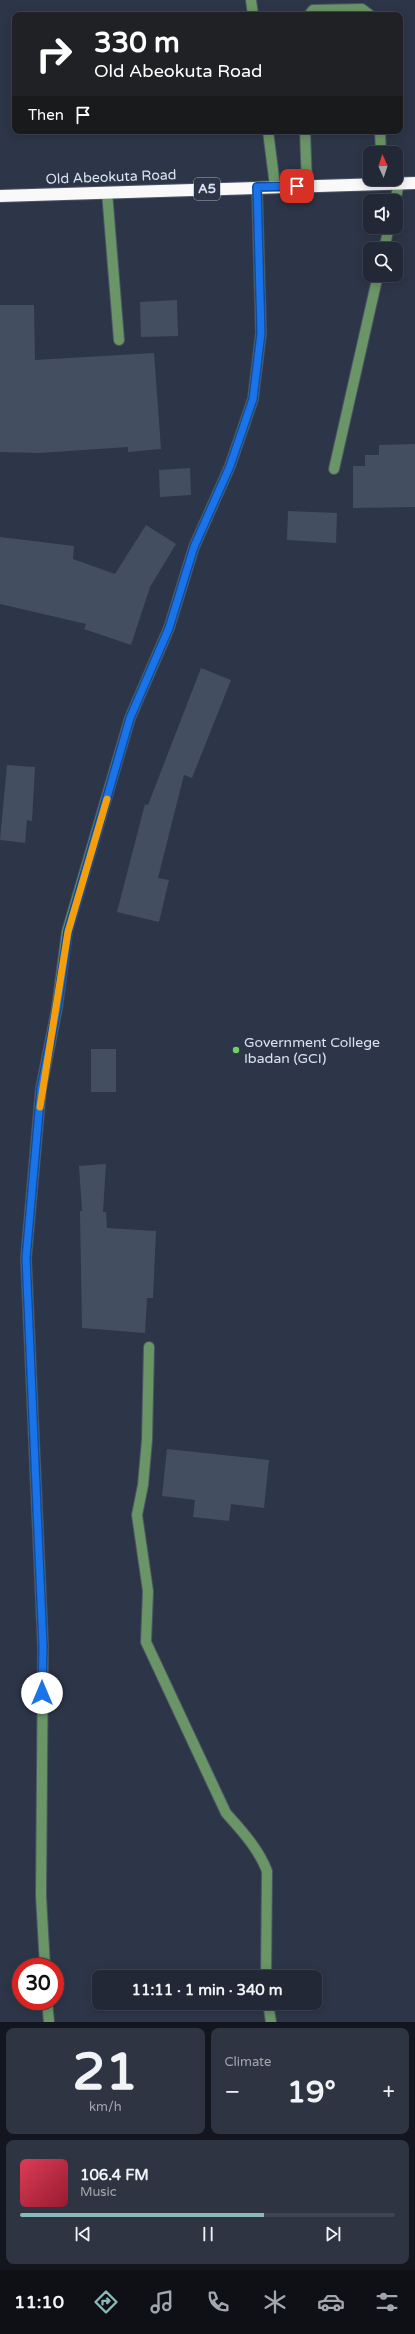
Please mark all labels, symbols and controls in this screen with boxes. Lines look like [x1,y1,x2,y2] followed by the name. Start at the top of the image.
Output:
[94,26,180,60] text: 330 m
[28,28,80,80] icon: right
[94,60,262,82] text: Old Abeokuta Road
[72,104,94,126] icon: arrive
[28,106,64,124] text: Then
[363,146,403,186] north arrow
[363,146,403,282] map controls
[45,166,177,188] street label: Old Abeokuta Road
[280,169,314,203] pin
[286,175,308,197] icon: arrive
[194,178,220,200] road number: A5
[363,194,403,234] button: sound
[363,242,403,282] button: search
[244,1034,380,1067] place label: Government College Ibadan (GCI)
[231,1045,241,1055] marker: Government College Ibadan (GCI)
[21,1672,63,1714] position arrow
[12,1958,64,2010] speed limit sign: 30
[132,1981,282,1999] text: 11:11 · 1 min · 340 m
[73,2041,138,2104] text: 21
[225,2054,271,2070] text: Climate
[287,2074,336,2111] text: 19°
[225,2079,240,2105] text: −
[383,2079,395,2105] text: +
[89,2099,122,2115] text: km/h
[80,2166,149,2184] text: 106.4 FM
[80,2184,117,2200] text: Music
[72,2223,94,2245] icon: previous
[197,2223,219,2245] icon: pause
[322,2223,344,2245] icon: next
[92,2288,120,2316] icon: directions
[148,2288,176,2316] icon: music
[204,2288,232,2316] icon: phone
[261,2288,289,2316] icon: climate
[317,2288,345,2316] icon: car
[373,2288,401,2316] icon: filters
[14,2291,64,2313] text: 11:10

